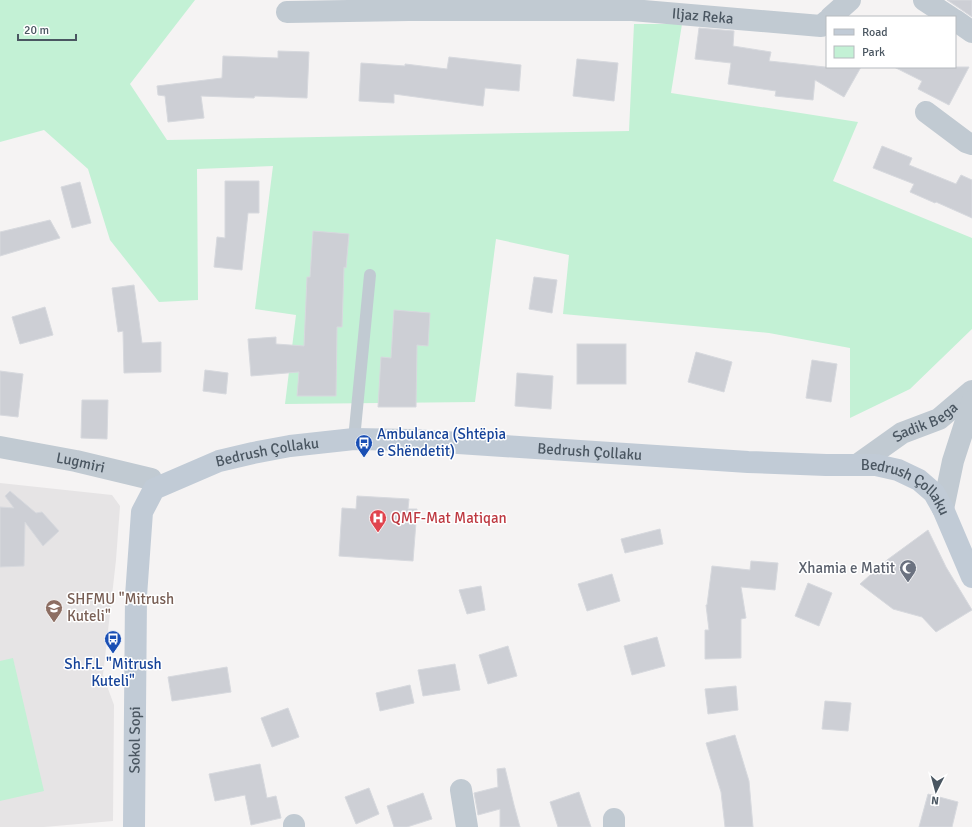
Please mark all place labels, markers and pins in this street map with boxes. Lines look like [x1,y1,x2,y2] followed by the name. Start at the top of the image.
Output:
[377,425,506,460] place label: Ambulanca (Shtëpia e Shëndetit)
[354,433,374,458] bus stop icon: Ambulanca (Shtëpia e Shëndetit)
[368,508,388,533] hospital icon: QMF-Mat Matiqan
[391,509,507,527] place label: QMF-Mat Matiqan
[898,558,918,583] mosque icon: Xhamia e Matit
[799,559,895,577] place label: Xhamia e Matit
[67,590,174,625] place label: SHFMU "Mitrush Kuteli"
[44,598,64,623] school or university icon: SHFMU "Mitrush Kuteli"
[103,629,123,654] bus stop icon: Sh.F.L "Mitrush Kuteli"
[64,655,162,690] place label: Sh.F.L "Mitrush Kuteli"

